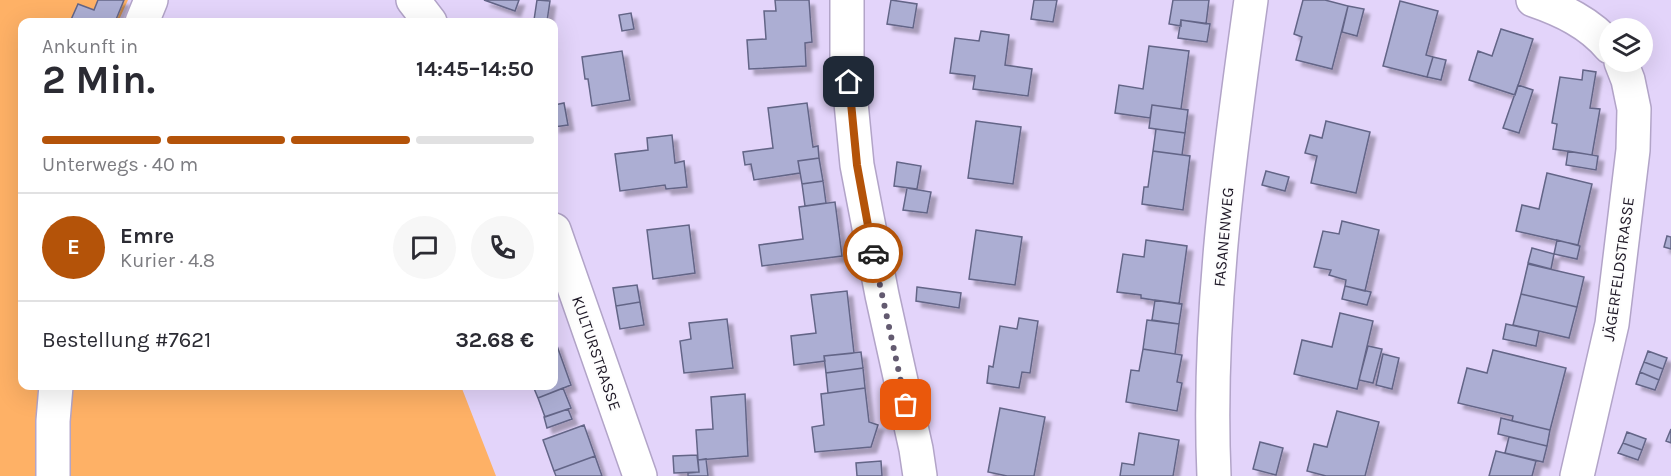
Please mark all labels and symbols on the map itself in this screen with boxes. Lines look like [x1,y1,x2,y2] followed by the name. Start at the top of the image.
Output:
[823,56,874,107] pin
[1210,186,1237,288] street label: FASANENWEG
[1599,196,1638,342] street label: JÄGERFELDSTRASSE
[843,223,903,283] courier
[568,293,625,413] street label: KULTURSTRASSE
[880,379,931,430] pin

